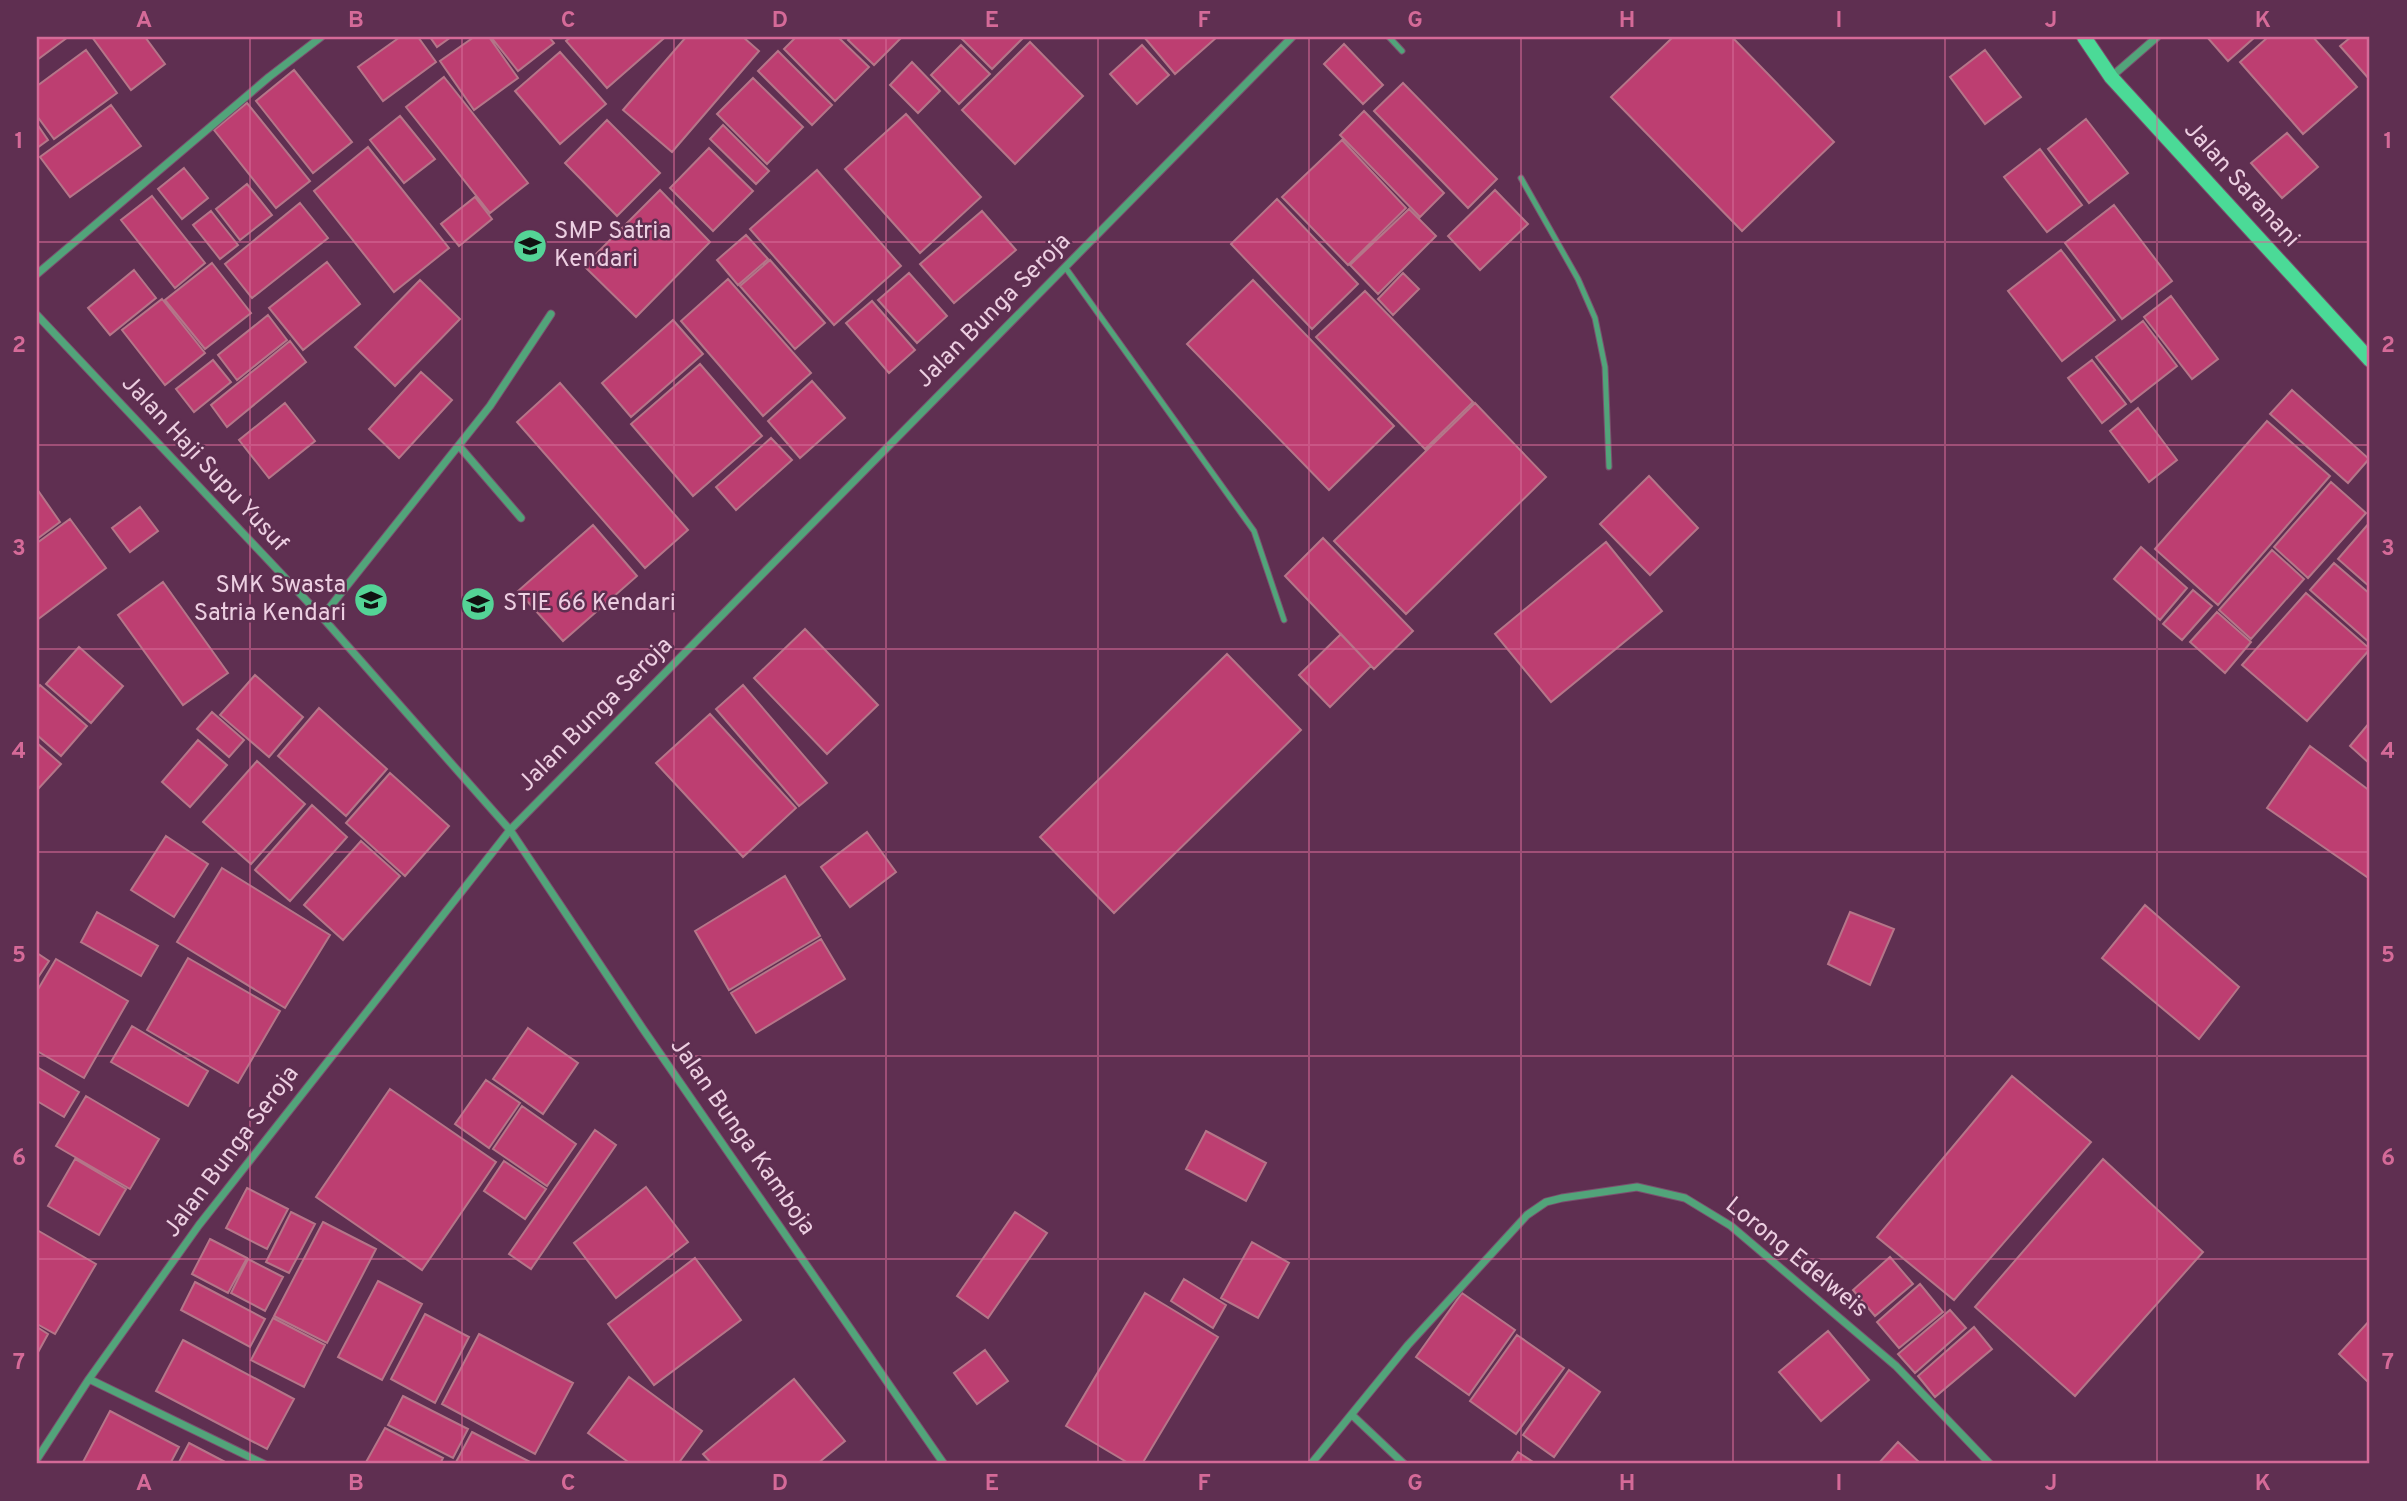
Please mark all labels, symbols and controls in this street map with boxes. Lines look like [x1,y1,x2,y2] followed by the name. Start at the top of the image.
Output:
[136,7,152,36] text: A
[348,7,364,36] text: B
[561,7,575,36] text: C
[772,7,788,36] text: D
[985,7,999,36] text: E
[1197,7,1211,36] text: F
[1407,7,1423,36] text: G
[1619,7,1635,36] text: H
[1836,7,1842,36] text: I
[2045,7,2057,36] text: J
[2255,7,2271,36] text: K
[2177,116,2305,254] street label: Jalan Saranani
[14,128,24,157] text: 1
[2383,128,2393,157] text: 1
[554,217,671,275] place label: SMP Satria Kendari
[511,227,549,265] school or university icon: SMP Satria Kendari
[910,227,1078,395] street label: Jalan Bunga Seroja
[12,332,26,361] text: 2
[2381,332,2395,361] text: 2
[114,369,294,559] street label: Jalan Haji Supu Yusuf
[12,535,26,564] text: 3
[2381,535,2395,564] text: 3
[194,571,346,629] place label: SMK Swasta Satria Kendari
[352,581,390,619] school or university icon: SMK Swasta Satria Kendari
[459,585,497,623] school or university icon: STIE 66 Kendari
[503,589,676,619] place label: STIE 66 Kendari
[512,631,680,799] street label: Jalan Bunga Seroja
[12,738,26,767] text: 4
[2381,738,2395,767] text: 4
[12,942,26,971] text: 5
[2381,942,2395,971] text: 5
[663,1033,821,1241] street label: Jalan Bunga Kamboja
[158,1060,306,1244] street label: Jalan Bunga Seroja
[12,1145,26,1174] text: 6
[2381,1145,2395,1174] text: 6
[1719,1191,1873,1325] street label: Lorong Edelweis
[13,1349,25,1378] text: 7
[2382,1349,2394,1378] text: 7
[136,1470,152,1499] text: A
[348,1470,364,1499] text: B
[561,1470,575,1499] text: C
[772,1470,788,1499] text: D
[985,1470,999,1499] text: E
[1197,1470,1211,1499] text: F
[1407,1470,1423,1499] text: G
[1619,1470,1635,1499] text: H
[1836,1470,1842,1499] text: I
[2045,1470,2057,1499] text: J
[2255,1470,2271,1499] text: K

